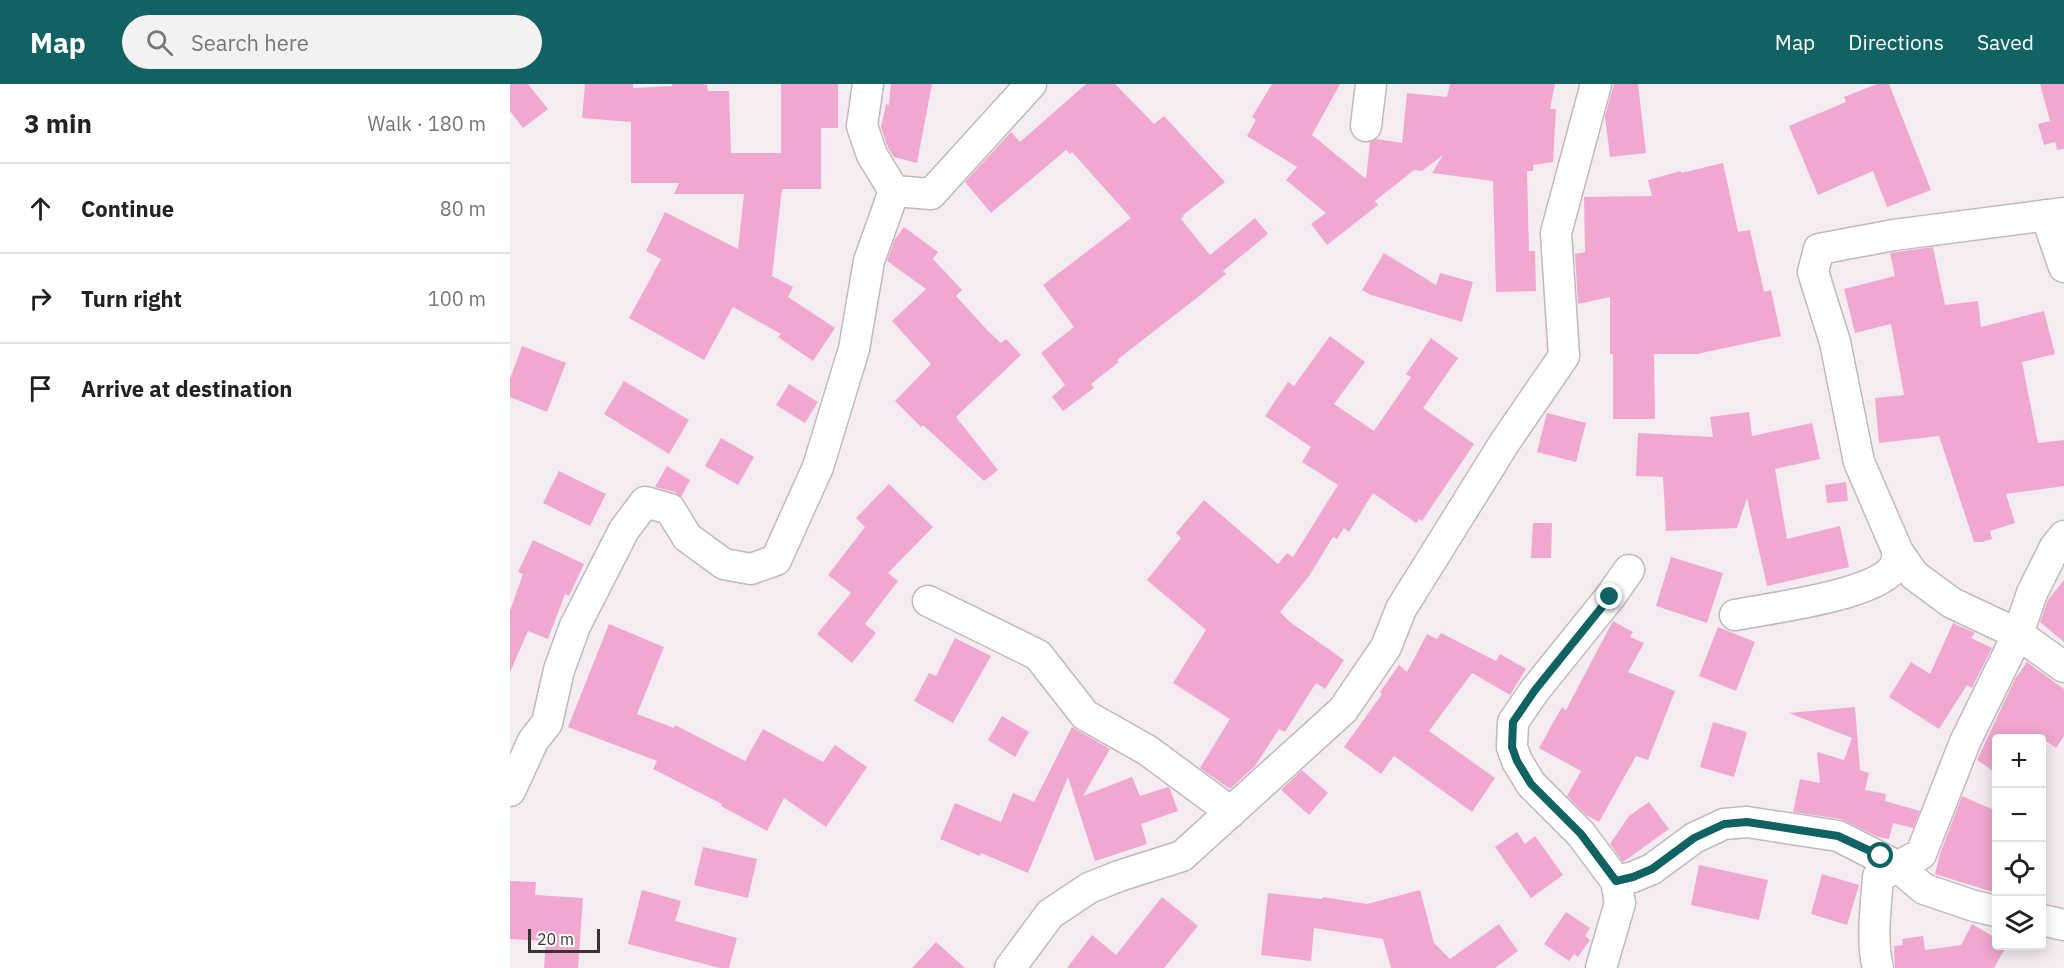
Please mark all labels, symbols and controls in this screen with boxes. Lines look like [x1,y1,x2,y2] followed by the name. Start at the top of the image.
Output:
[122,15,542,69] search box
[30,24,86,61] text: Map
[143,26,176,59] icon: search
[191,28,309,57] text: Search here
[1775,28,1815,56] text: Map
[1848,28,1944,56] text: Directions
[1977,28,2034,56] text: Saved
[24,106,92,140] text: 3 min
[368,110,486,137] text: Walk · 180 m
[24,192,57,225] icon: ahead
[81,194,174,223] text: Continue
[440,195,486,222] text: 80 m
[24,282,57,315] icon: right
[81,284,182,313] text: Turn right
[428,285,486,312] text: 100 m
[24,372,57,405] icon: arrive
[81,374,292,403] text: Arrive at destination
[1596,583,1622,609] route end
[1992,734,2046,950] map controls
[1992,734,2046,788] button: +
[1992,788,2046,842] button: −
[1867,842,1893,868] route start
[1992,842,2046,896] button: locate
[1992,896,2046,950] button: layers
[528,926,600,954] scale bar
[537,929,574,949] text: 20 m

